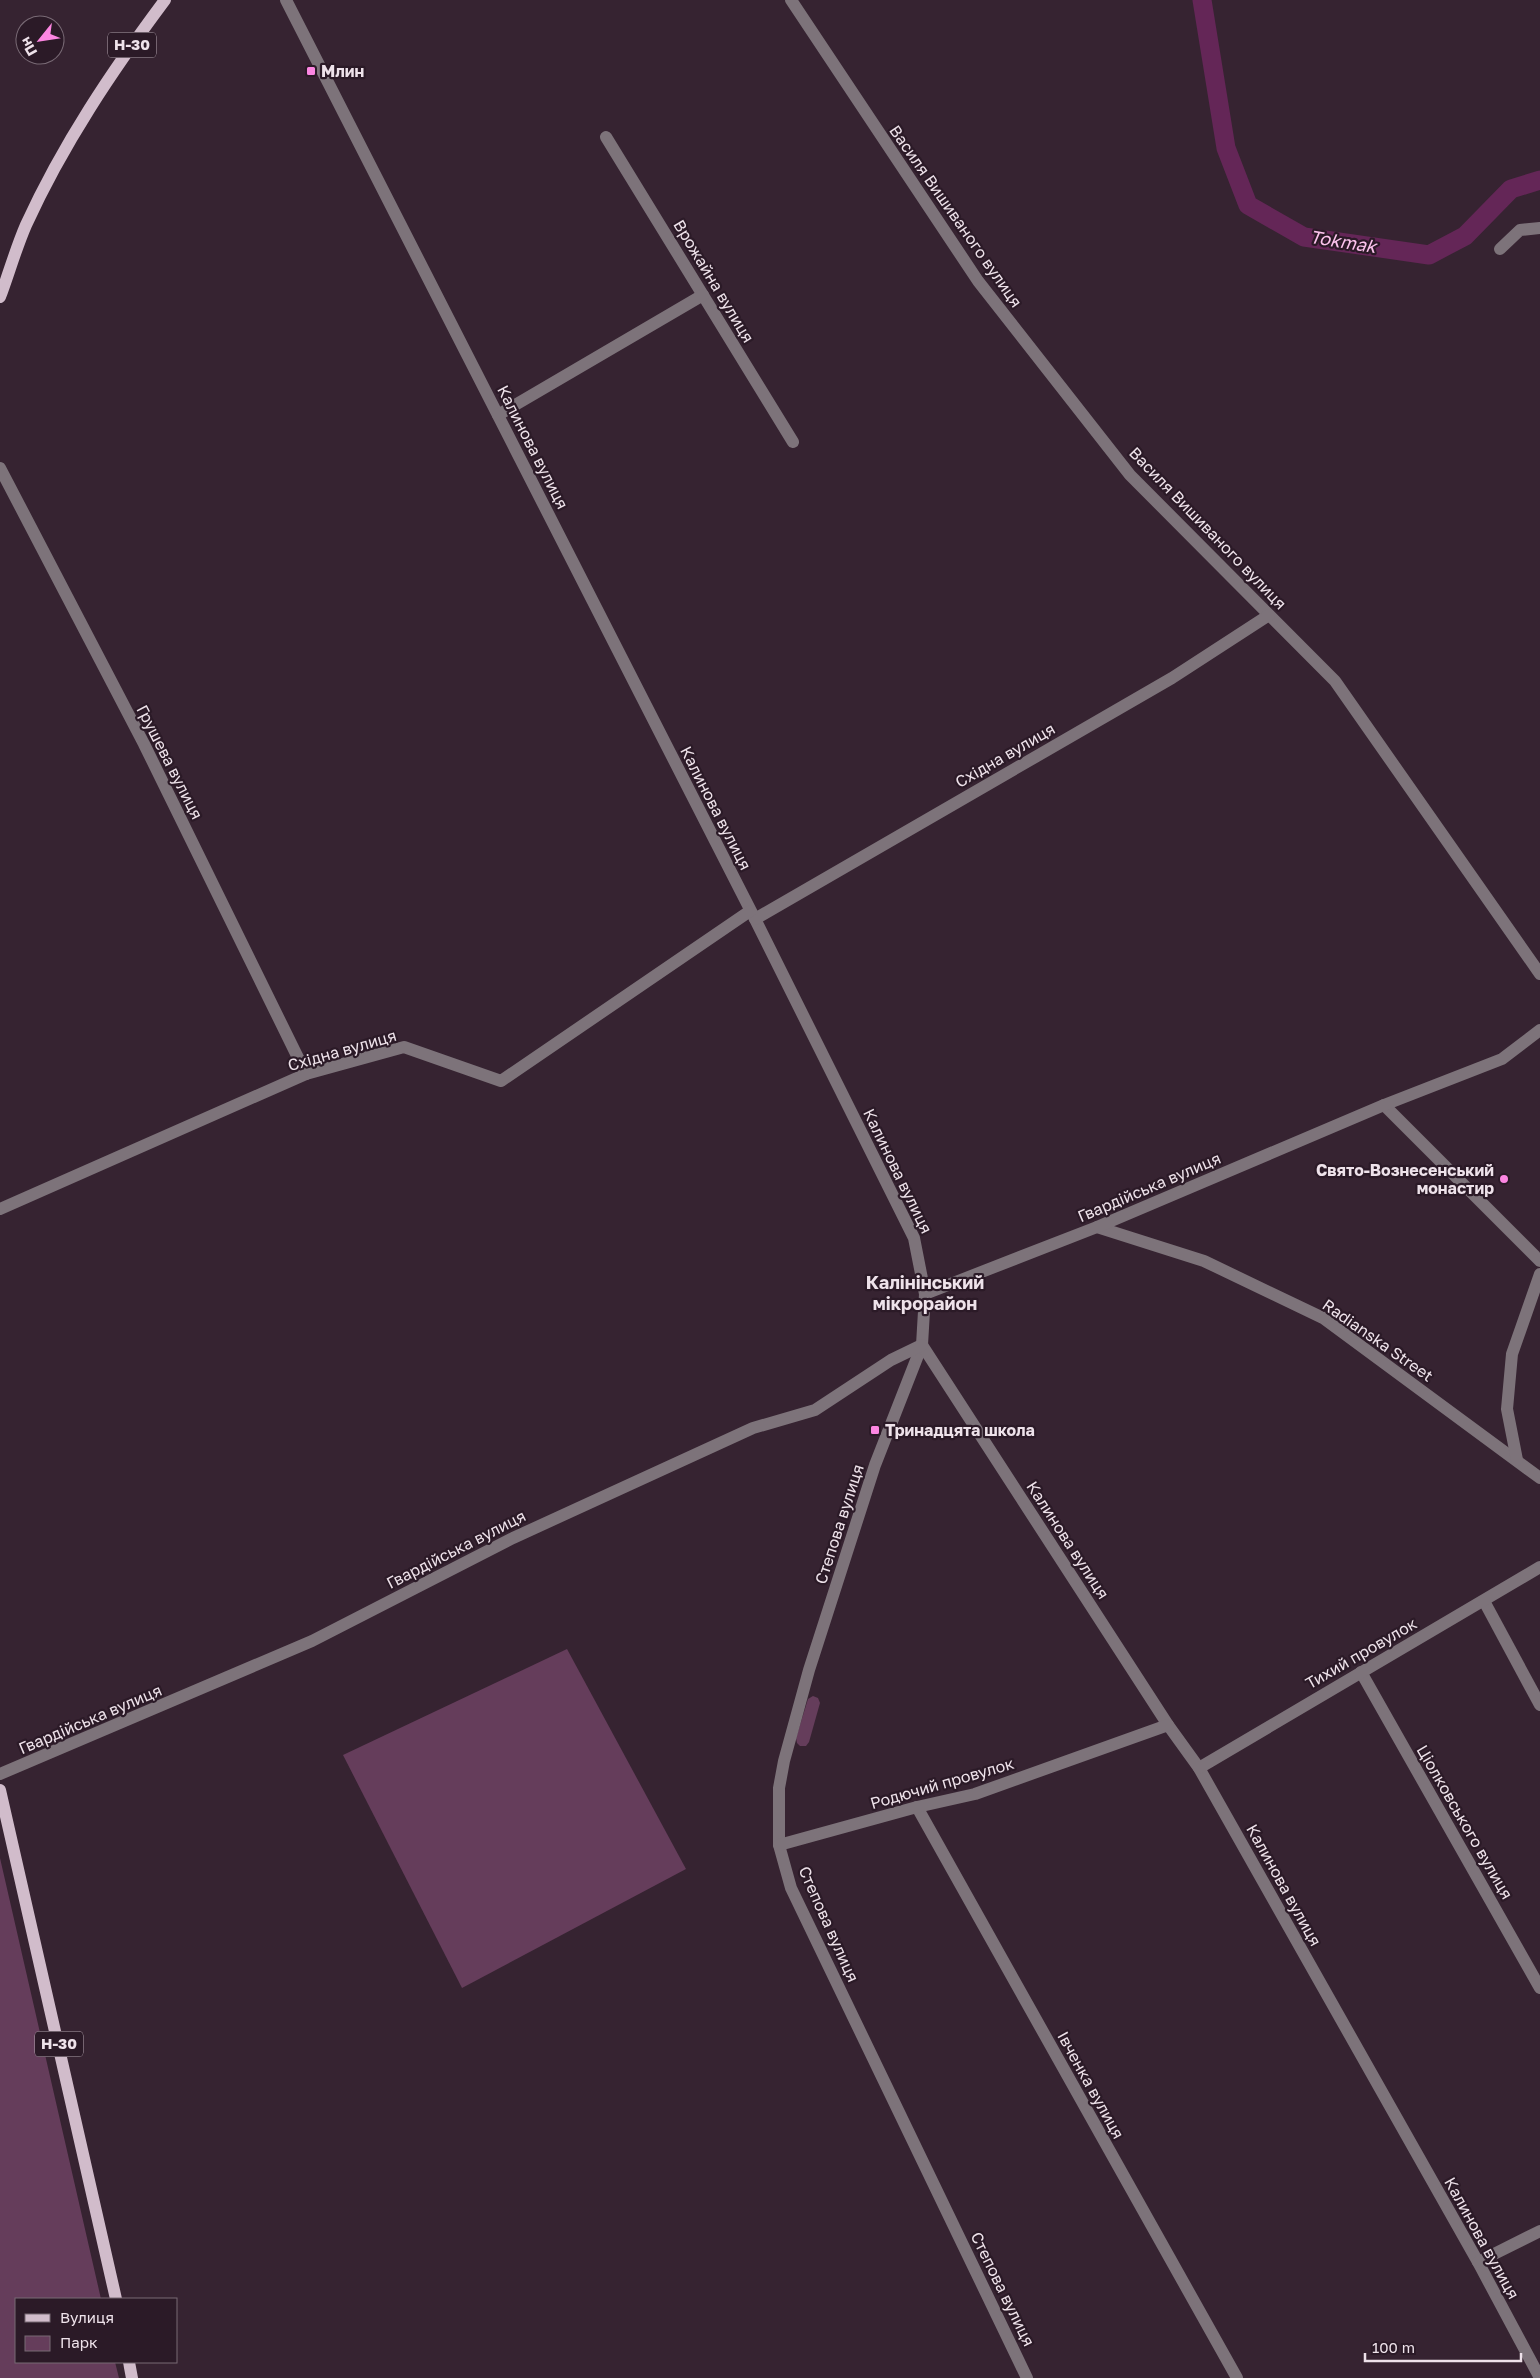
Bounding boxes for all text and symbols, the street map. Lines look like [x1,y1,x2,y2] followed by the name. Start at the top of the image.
[15,15,65,65] north arrow
[108,32,156,58] road number: Н-30
[16,34,40,59] text: Пн
[321,61,364,81] place label: Млин
[305,65,317,77] marker: Млин
[885,121,1027,311] street label: Василя Вишиваного вулиця
[669,216,759,346] street label: Врожайна вулиця
[1308,225,1380,257] water label: Tokmak
[493,382,573,512] street label: Калинова вулиця
[1125,443,1291,613] street label: Василя Вишиваного вулиця
[133,701,207,823] street label: Грушева вулиця
[952,718,1058,792] street label: Східна вулиця
[676,743,756,873] street label: Калинова вулиця
[285,1025,399,1075] street label: Східна вулиця
[859,1105,937,1237] street label: Калинова вулиця
[1074,1148,1224,1226] street label: Гвардійська вулиця
[1316,1160,1494,1198] place label: Cвято-Вознесенський монастир
[1498,1173,1510,1185] marker: Cвято-Вознесенський монастир
[866,1271,984,1314] district label: Калінінський мікрорайон
[1319,1294,1437,1386] street label: Radianska Street
[885,1420,1035,1440] place label: Тринадцята школа
[869,1424,881,1436] marker: Тринадцята школа
[810,1462,868,1586] street label: Степова вулиця
[1022,1477,1114,1603] street label: Калинова вулиця
[383,1505,529,1593] street label: Гвардійська вулиця
[1302,1613,1420,1693] street label: Тихий провулок
[15,1680,165,1758] street label: Гвардійська вулиця
[1413,1741,1517,1903] street label: Ціолковського вулиця
[868,1753,1016,1813] street label: Родючий провулок
[1242,1821,1326,1949] street label: Калинова вулиця
[794,1863,864,1985] street label: Степова вулиця
[1053,2028,1129,2142] street label: Івченка вулиця
[35,2032,83,2056] road number: Н-30
[1440,2174,1524,2302] street label: Калинова вулиця
[967,2229,1039,2349] street label: Степова вулиця
[15,2298,178,2363] legend
[60,2308,114,2326] text: Вулиця
[1365,2330,1521,2362] scale bar
[60,2333,98,2351] text: Парк
[1372,2338,1415,2356] text: 100 m

